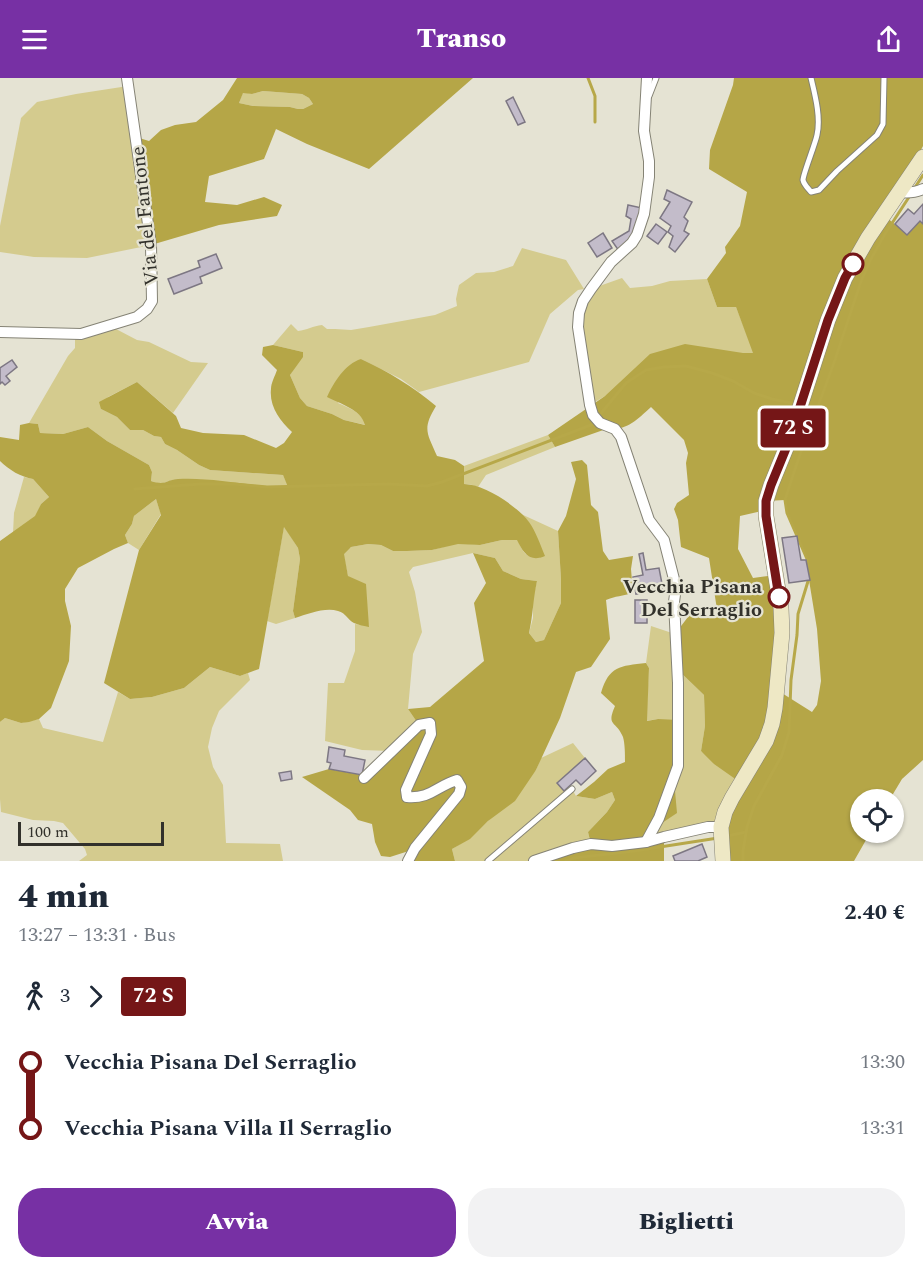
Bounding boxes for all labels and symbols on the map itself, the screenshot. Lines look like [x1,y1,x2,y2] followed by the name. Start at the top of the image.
[123,145,167,287] street label: Via del Fantone
[842,253,864,275] unlabelled marker
[751,408,835,448] line badge: 72 S
[622,572,763,625] place label: Vecchia Pisana Del Serraglio
[768,586,790,608] marker: Vecchia Pisana Del Serraglio
[18,819,164,846] scale bar

